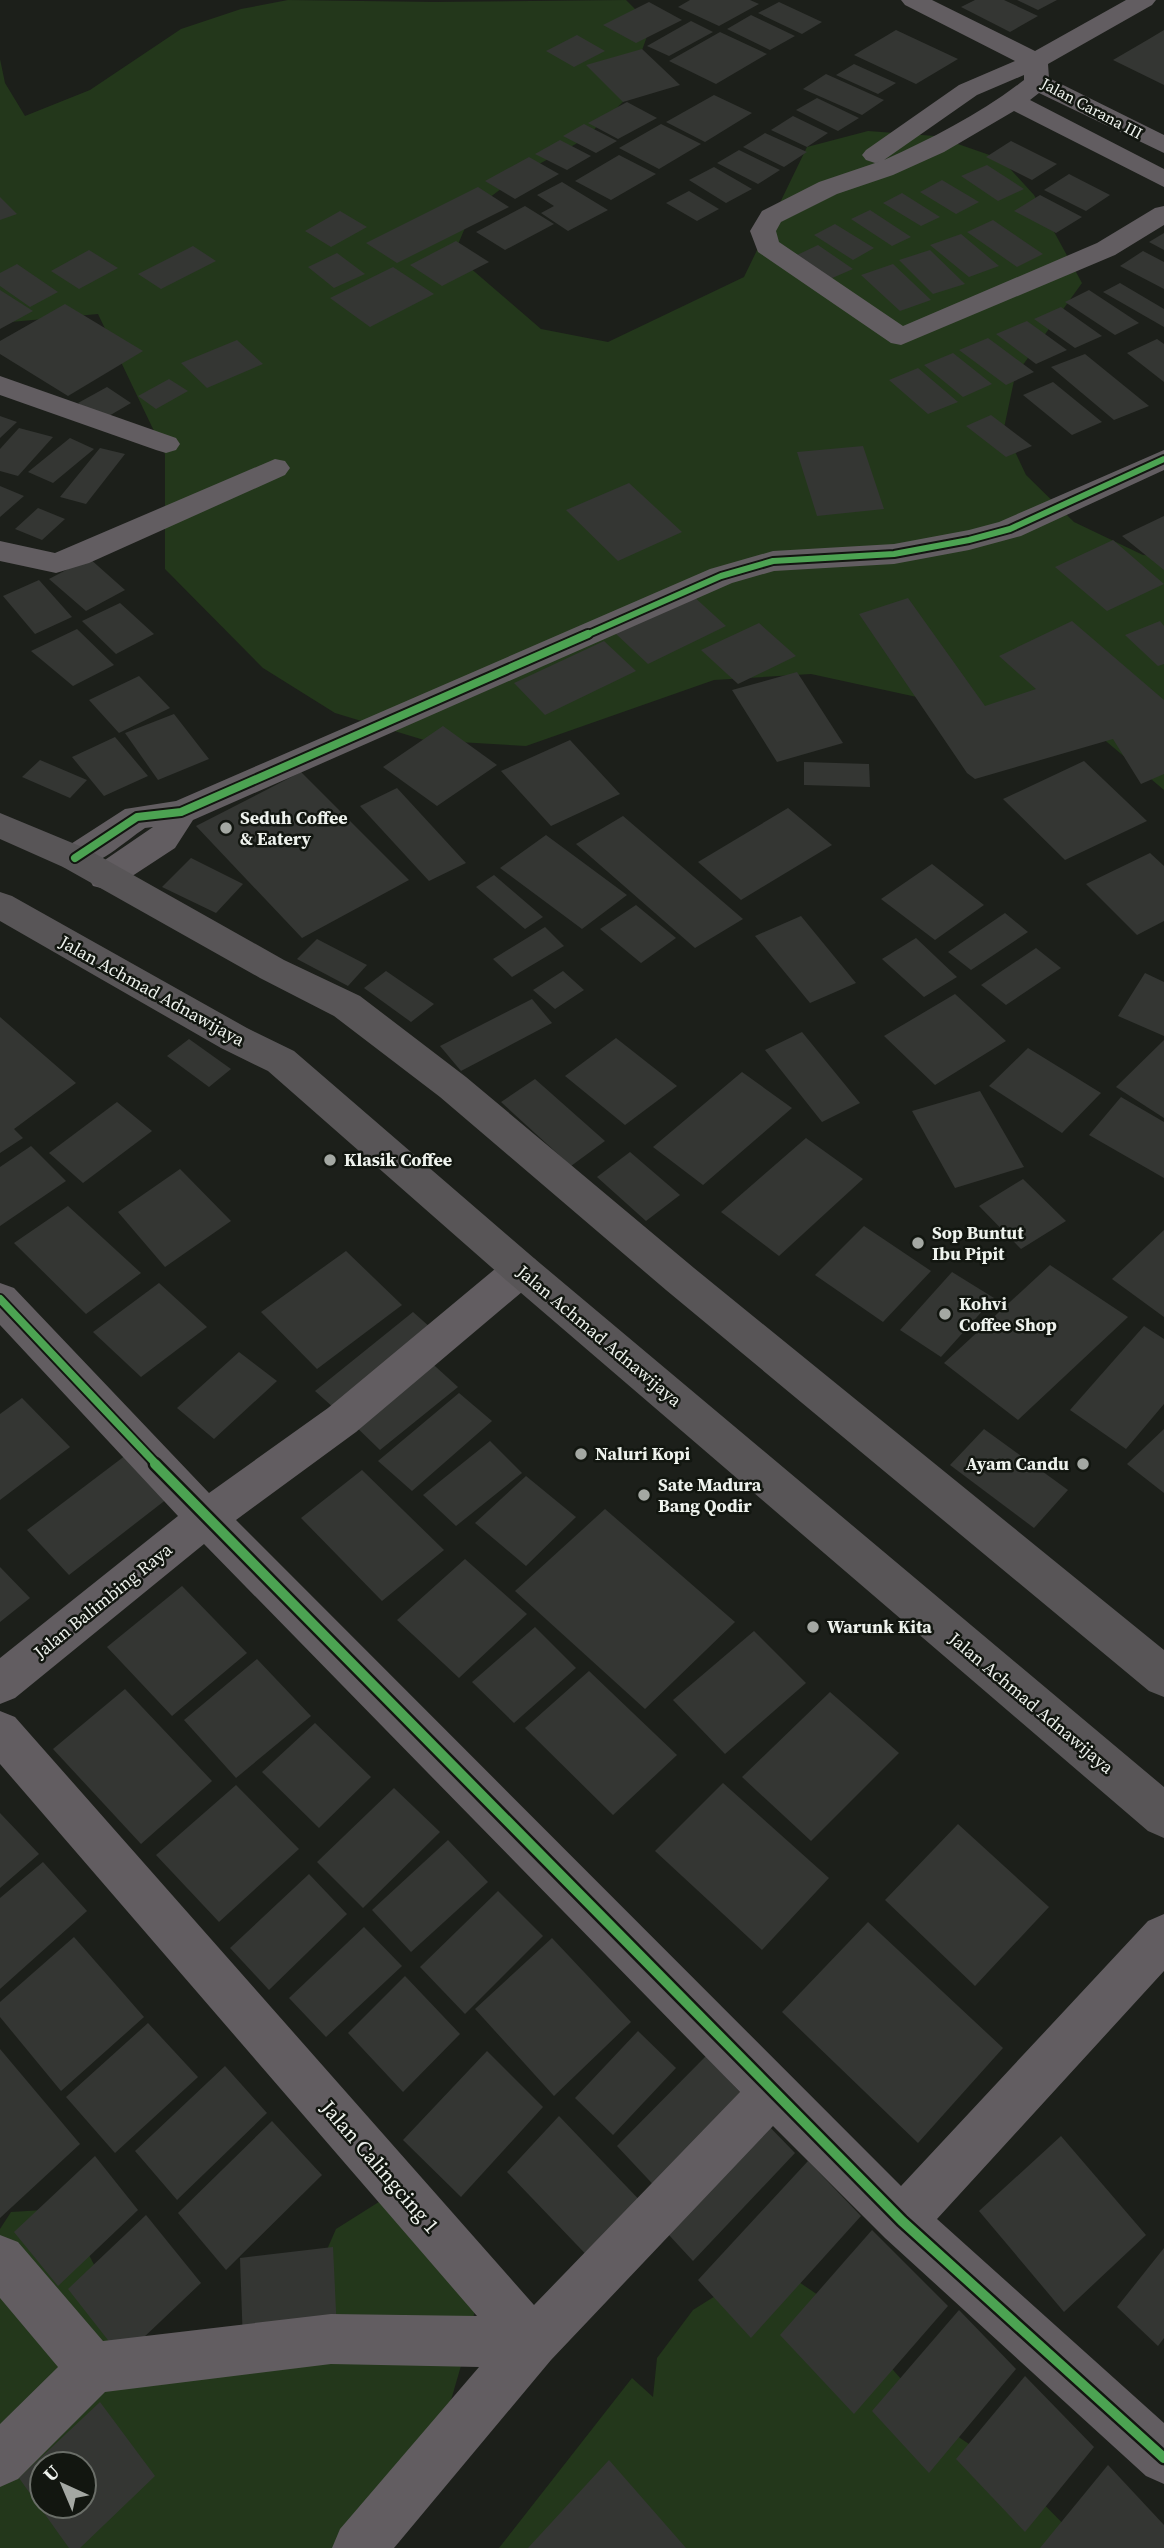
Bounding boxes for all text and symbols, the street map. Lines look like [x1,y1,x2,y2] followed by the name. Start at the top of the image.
[1037,72,1147,144] street label: Jalan Carana III
[240,805,348,851] place label: Seduh Coffee & Eatery
[218,820,234,836] marker: Seduh Coffee & Eatery
[54,929,250,1052] street label: Jalan Achmad Adnawijaya
[344,1147,452,1172] place label: Klasik Coffee
[322,1152,338,1168] marker: Klasik Coffee
[932,1220,1024,1266] place label: Sop Buntut Ibu Pipit
[910,1235,926,1251] marker: Sop Buntut Ibu Pipit
[511,1258,688,1413] street label: Jalan Achmad Adnawijaya
[959,1291,1057,1337] place label: Kohvi Coffee Shop
[937,1306,953,1322] marker: Kohvi Coffee Shop
[595,1441,691,1466] place label: Naluri Kopi
[573,1446,589,1462] marker: Naluri Kopi
[966,1451,1069,1476] place label: Ayam Candu
[1075,1456,1091,1472] marker: Ayam Candu
[658,1472,762,1518] place label: Sate Madura Bang Qodir
[636,1487,652,1503] marker: Sate Madura Bang Qodir
[28,1537,178,1665] street label: Jalan Balimbing Raya
[827,1614,932,1639] place label: Warunk Kita
[805,1619,821,1635] marker: Warunk Kita
[943,1625,1120,1780] street label: Jalan Achmad Adnawijaya
[314,2093,446,2239] street label: Jalan Calingcing 1
[28,2450,98,2520] north arrow
[37,2459,65,2487] text: U

